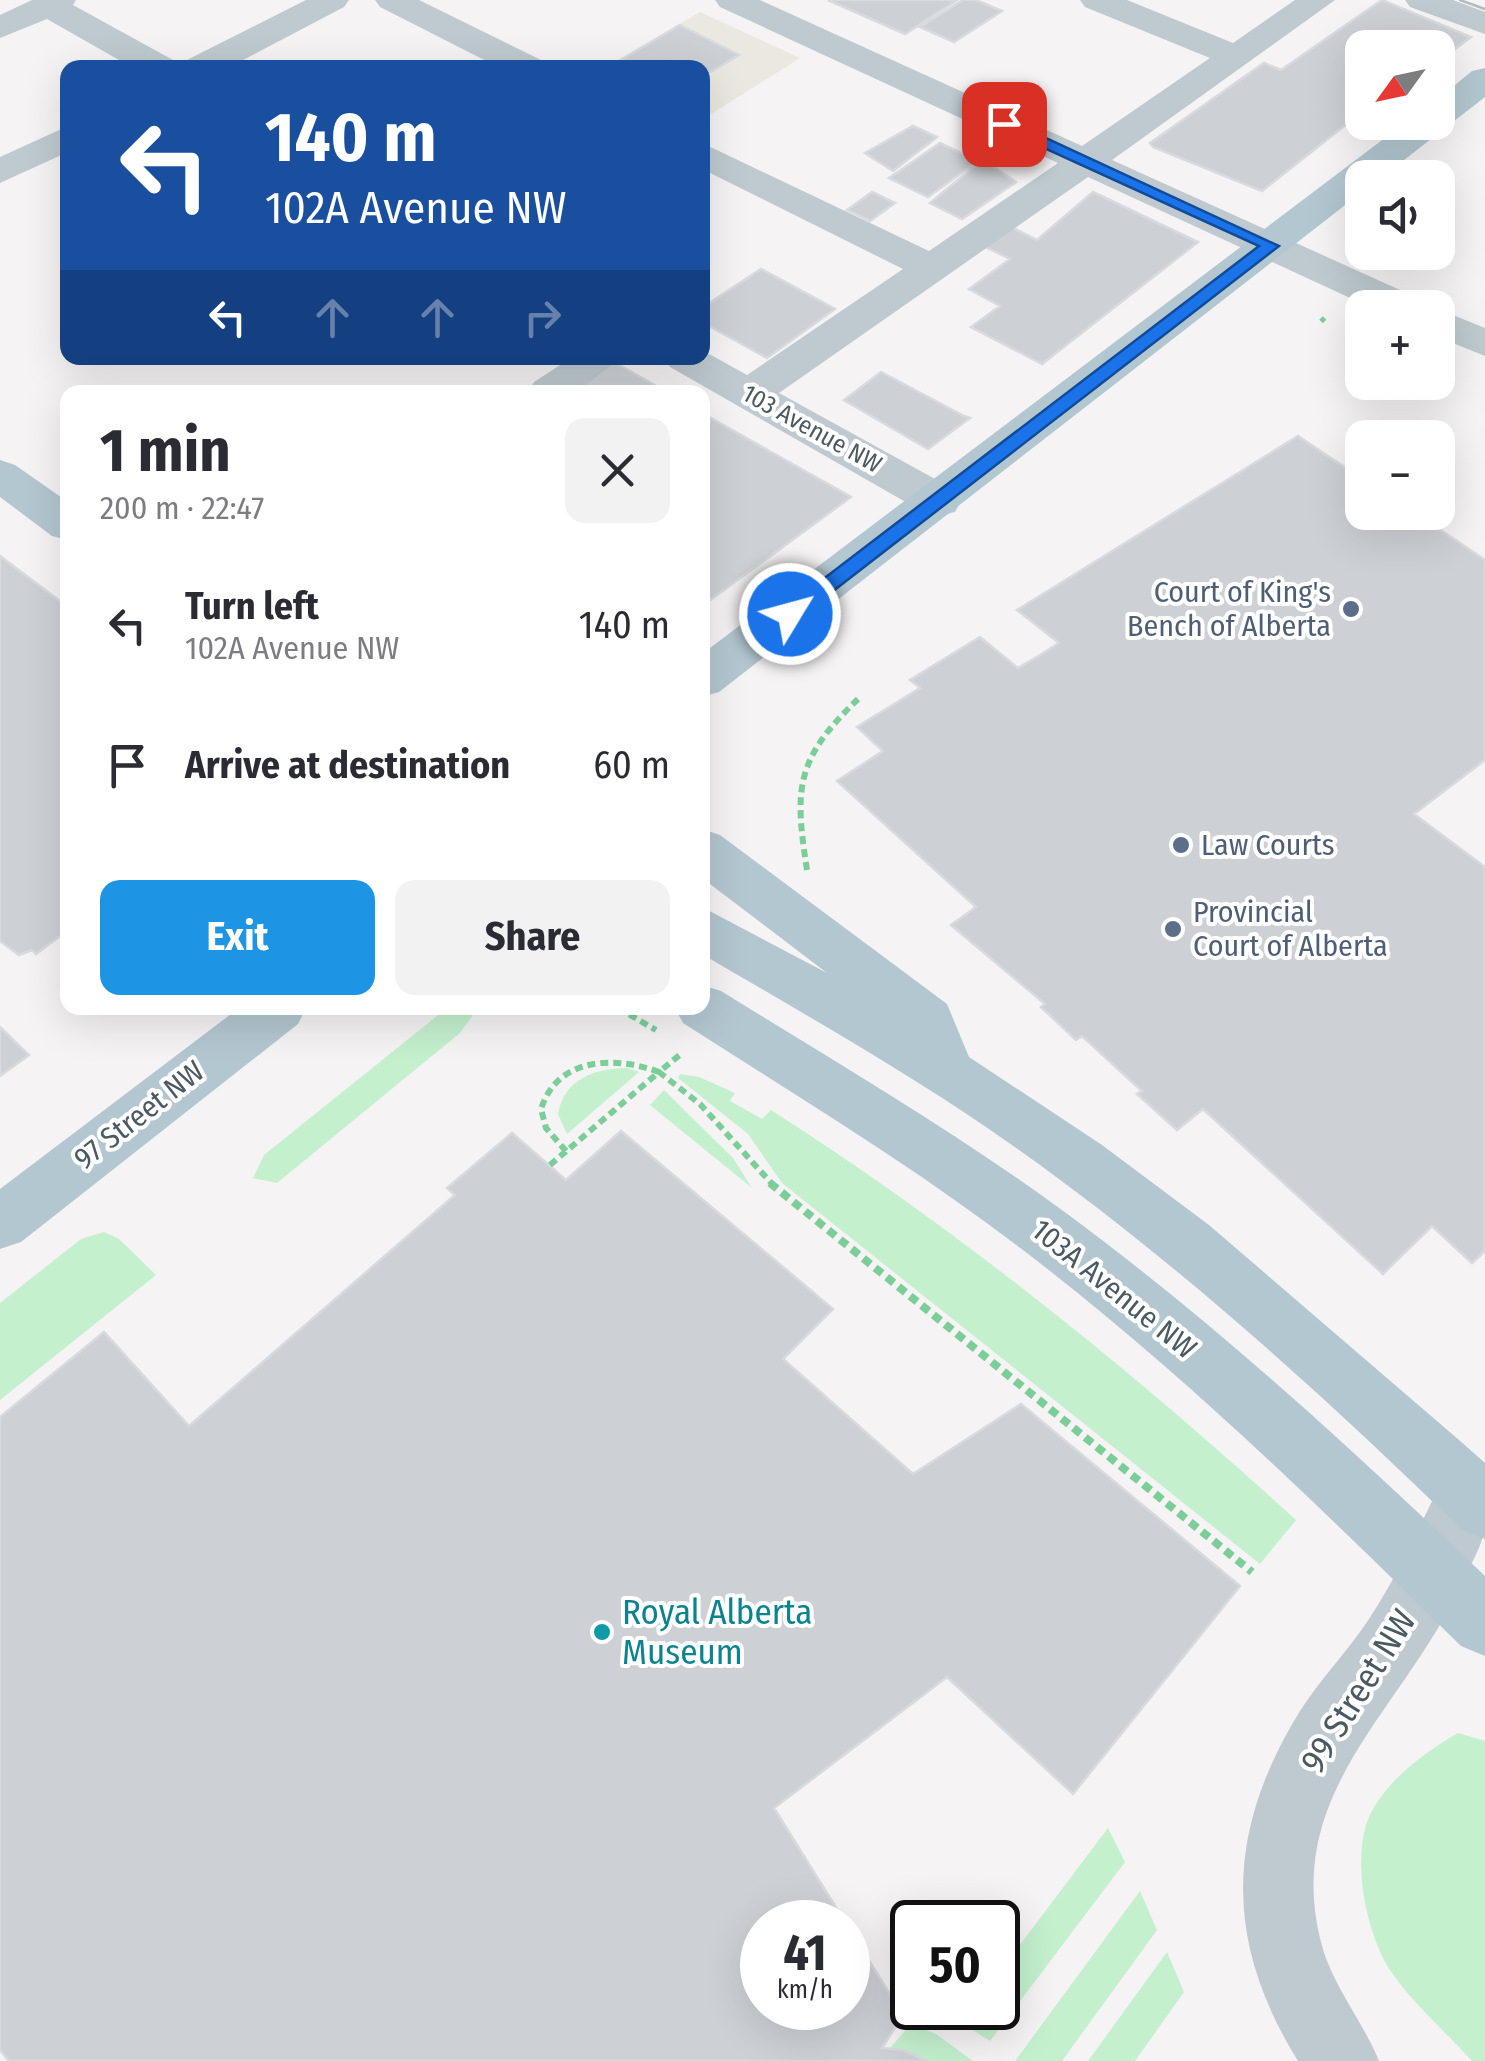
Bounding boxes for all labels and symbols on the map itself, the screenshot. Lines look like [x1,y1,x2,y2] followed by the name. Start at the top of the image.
[1345,30,1455,140] north arrow
[962,82,1047,167] pin
[737,378,887,480] street label: 103 Avenue NW
[738,562,842,666] position arrow
[1127,574,1331,644] place label: Court of King's Bench of Alberta
[1340,598,1362,620] marker: Court of King's Bench of Alberta
[1201,827,1335,863] place label: Law Courts
[1170,834,1192,856] marker: Law Courts
[1193,894,1388,964] place label: Provincial Court of Alberta
[1162,918,1184,940] marker: Provincial Court of Alberta
[67,1053,211,1177] street label: 97 Street NW
[1024,1212,1204,1366] street label: 103A Avenue NW
[622,1591,812,1673] place label: Royal Alberta Museum
[1291,1602,1425,1780] street label: 99 Street NW
[591,1621,613,1643] marker: Royal Alberta Museum
[890,1900,1020,2030] speed limit sign: 50

